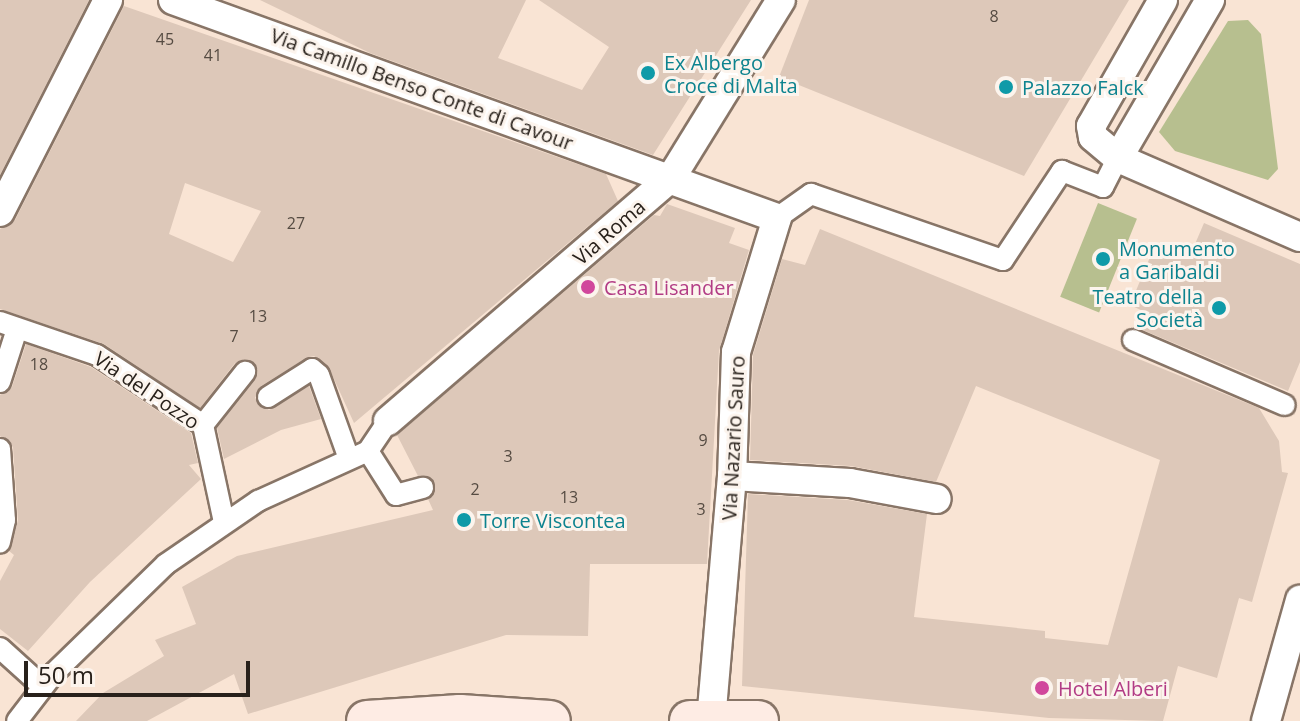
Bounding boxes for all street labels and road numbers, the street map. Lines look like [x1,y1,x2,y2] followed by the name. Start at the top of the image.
[267,23,577,155] street label: Via Camillo Benso Conte di Cavour
[568,194,650,270] street label: Via Roma
[90,346,204,434] street label: Via del Pozzo
[717,355,749,521] street label: Via Nazario Sauro

